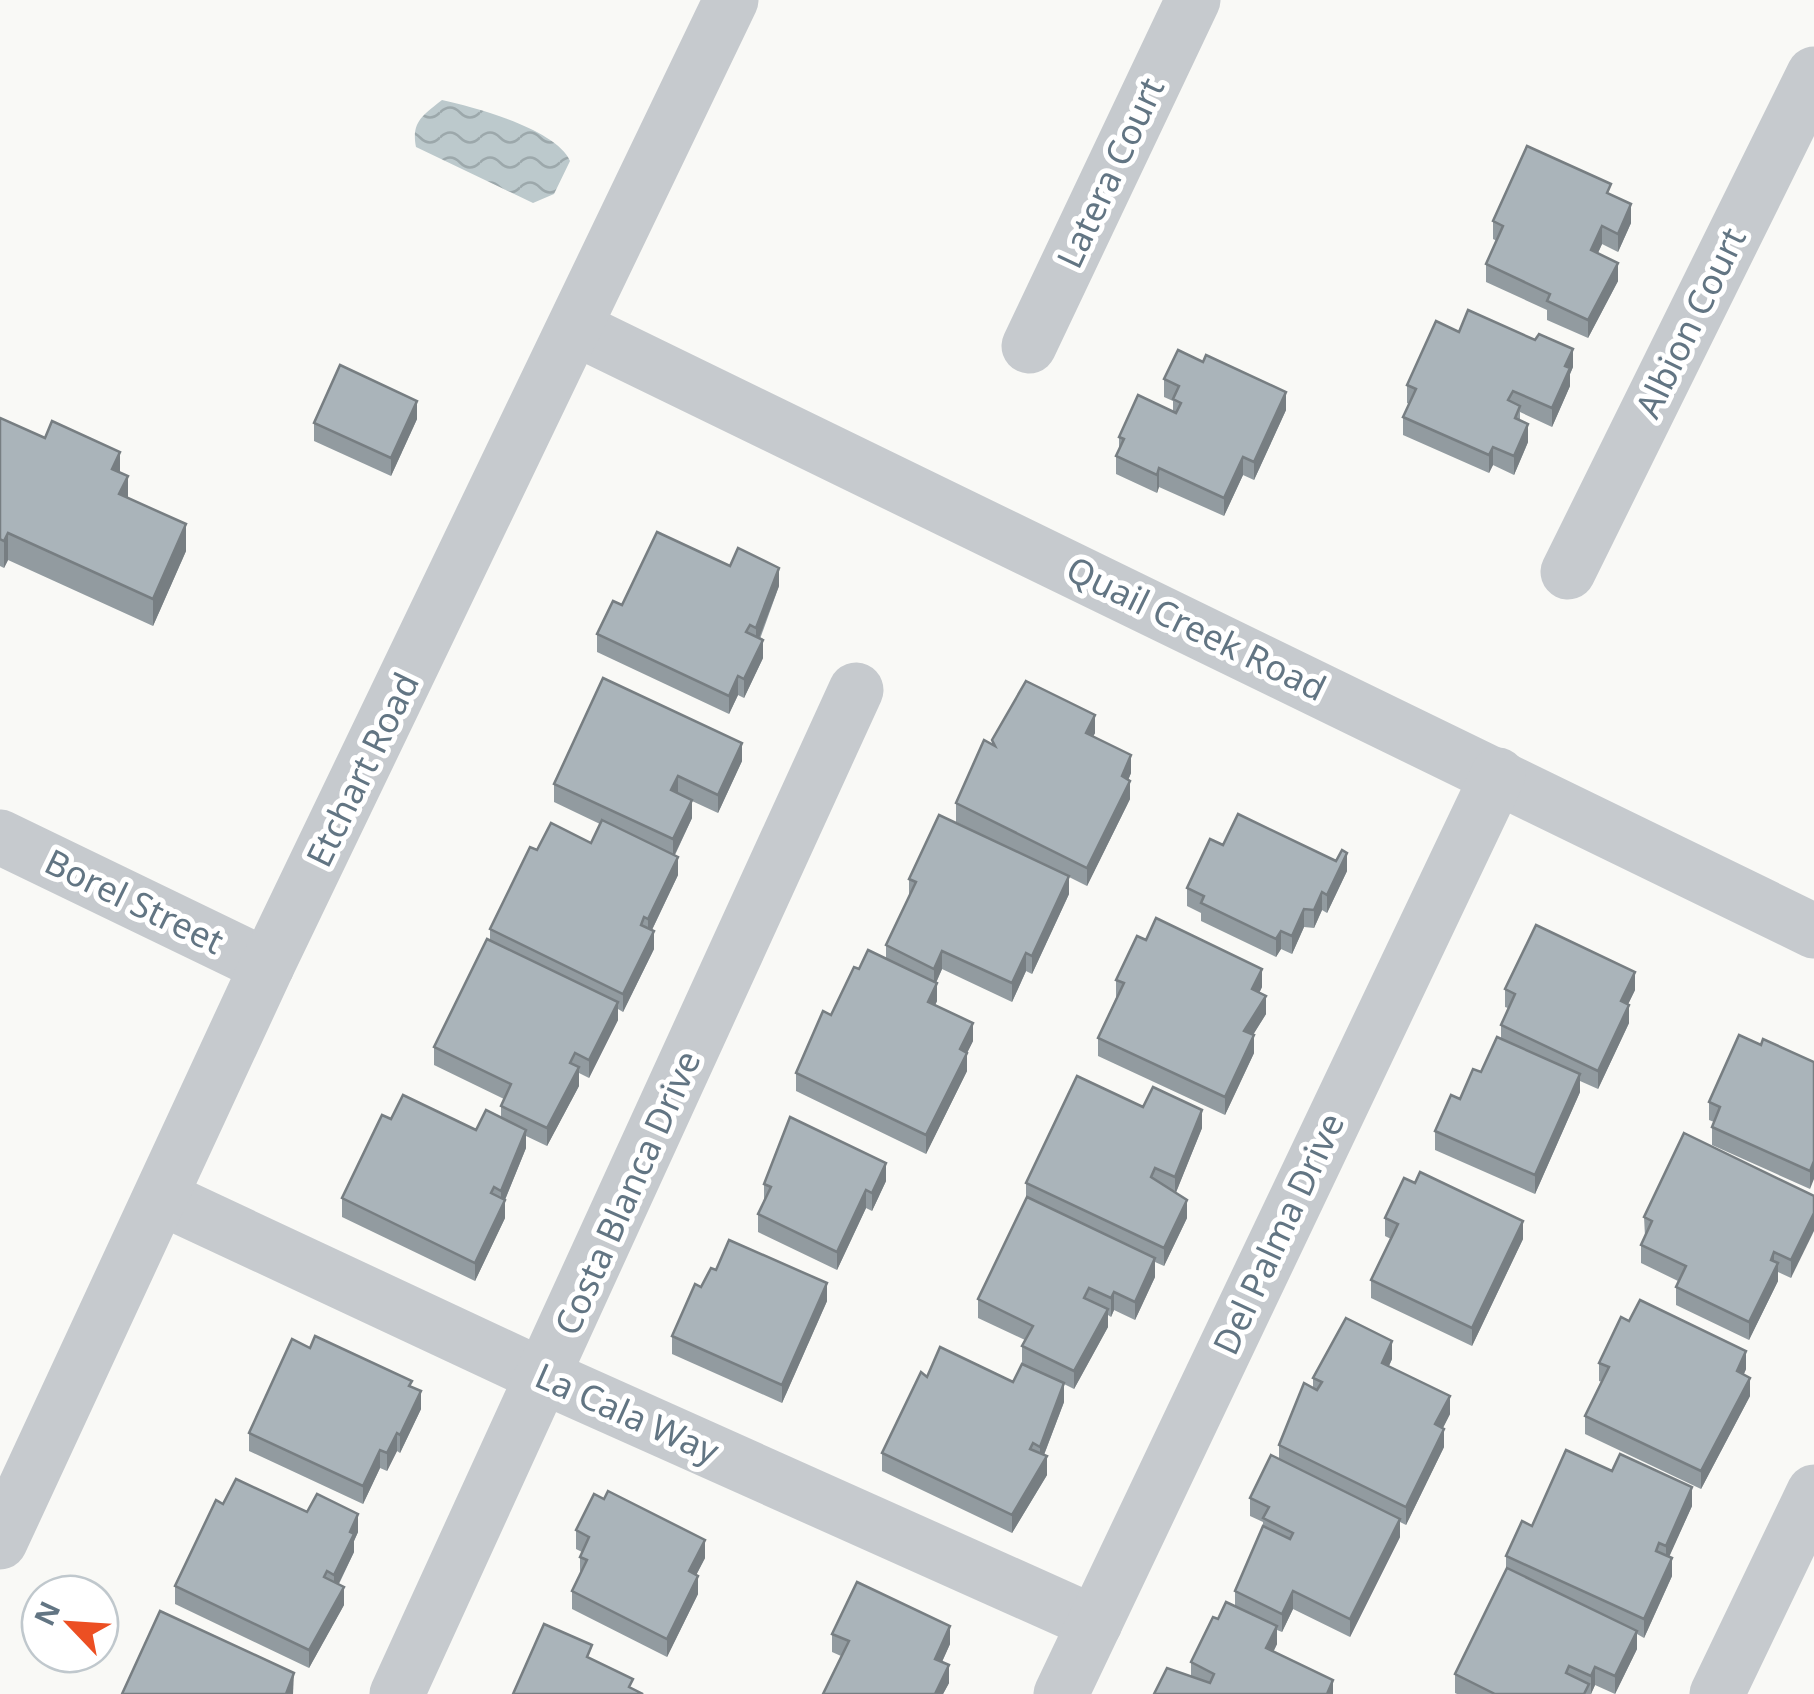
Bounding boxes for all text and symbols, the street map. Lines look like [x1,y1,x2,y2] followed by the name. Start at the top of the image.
[1045,70,1174,275] street label: Latera Court
[1623,220,1756,425] street label: Albion Court
[1059,544,1334,711] street label: Quail Creek Road
[294,664,429,874] street label: Etchart Road
[37,837,232,964] street label: Borel Street
[543,1043,710,1342] street label: Costa Blanca Drive
[1201,1105,1354,1362] street label: Del Palma Drive
[529,1351,727,1474] street label: La Cala Way
[20,1574,120,1674] north arrow
[24,1595,68,1631] text: N

